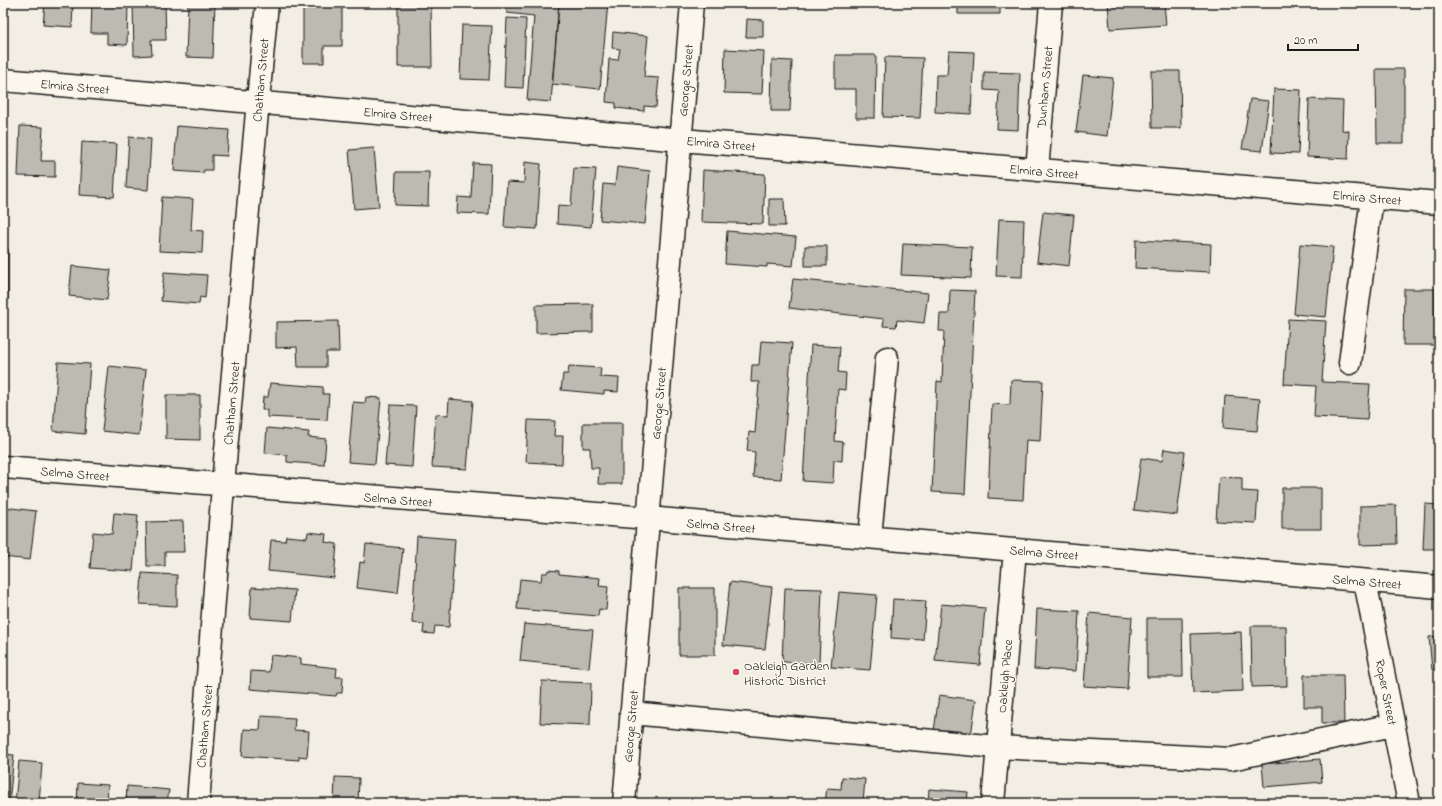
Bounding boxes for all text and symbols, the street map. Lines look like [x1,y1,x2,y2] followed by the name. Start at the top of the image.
[1288,26,1358,52] scale bar
[1294,32,1317,50] text: 20 m
[248,37,275,123] street label: Chatham Street
[674,43,700,117] street label: George Street
[1032,45,1059,130] street label: Dunham Street
[39,75,111,100] street label: Elmira Street
[362,103,434,128] street label: Elmira Street
[685,132,757,157] street label: Elmira Street
[1008,160,1080,185] street label: Elmira Street
[1331,186,1403,211] street label: Elmira Street
[219,360,246,446] street label: Chatham Street
[647,366,673,440] street label: George Street
[39,462,111,487] street label: Selma Street
[362,488,434,513] street label: Selma Street
[685,514,757,539] street label: Selma Street
[1008,541,1080,566] street label: Selma Street
[1331,570,1403,595] street label: Selma Street
[993,638,1019,714] street label: Oakleigh Place
[744,657,829,691] place label: Oakleigh Garden Historic District
[1370,658,1401,728] street label: Roper Street
[731,667,741,677] marker: Oakleigh Garden Historic District
[192,683,219,769] street label: Chatham Street
[619,689,645,763] street label: George Street

